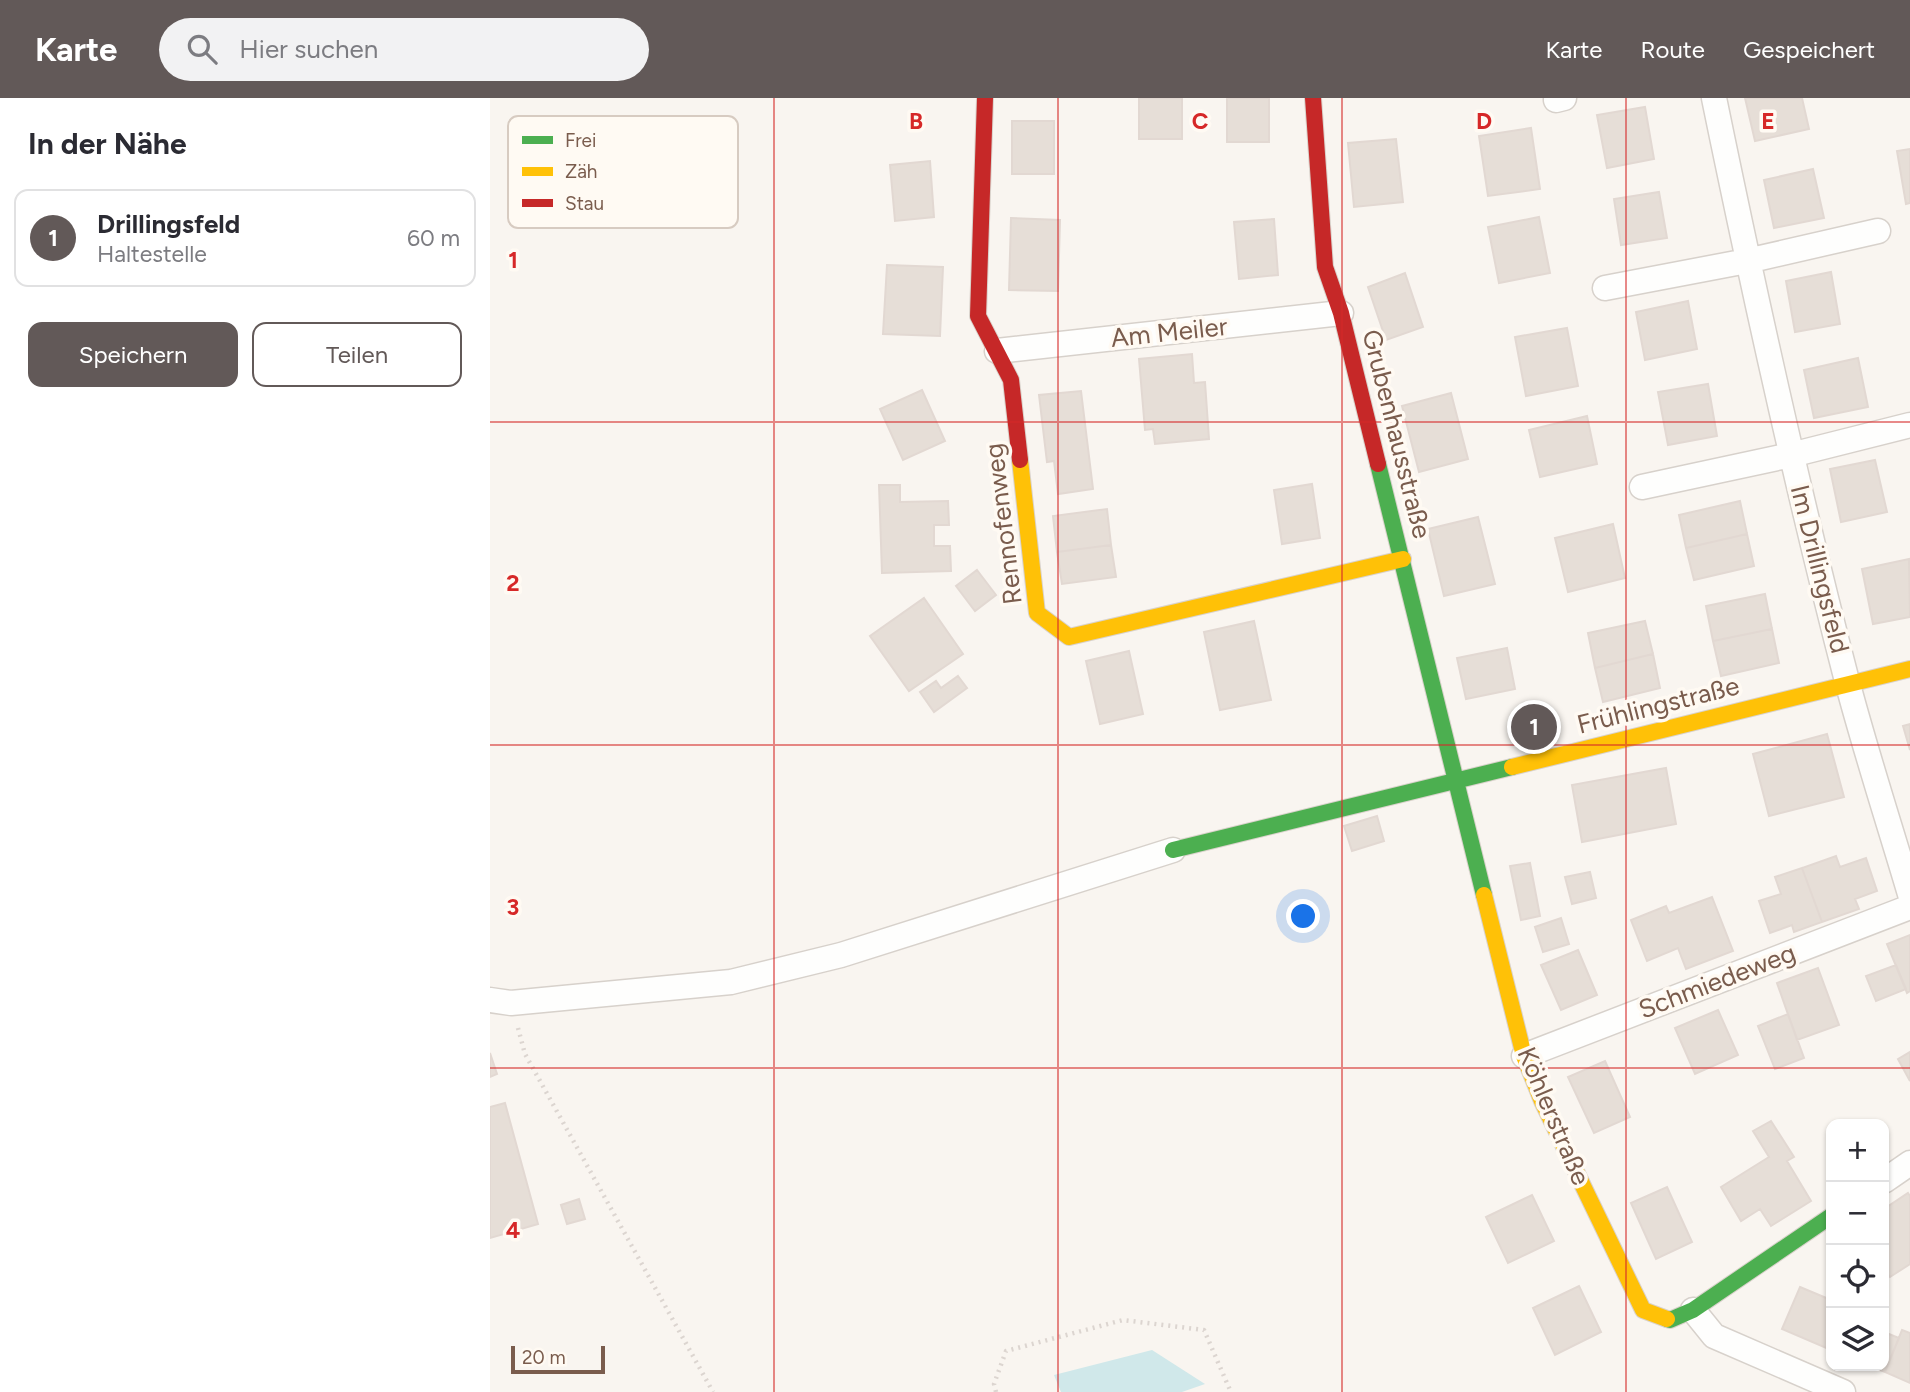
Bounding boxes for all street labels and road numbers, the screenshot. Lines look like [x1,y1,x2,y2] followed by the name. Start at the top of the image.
[1109,310,1229,354] street label: Am Meiler
[1356,326,1438,542] street label: Grubenhausstraße
[977,442,1029,606] street label: Rennofenweg
[1784,482,1856,656] street label: Im Drillingsfeld
[1574,669,1742,741] street label: Frühlingstraße
[1634,936,1800,1026] street label: Schmiedeweg
[1511,1042,1597,1190] street label: Köhlerstraße

